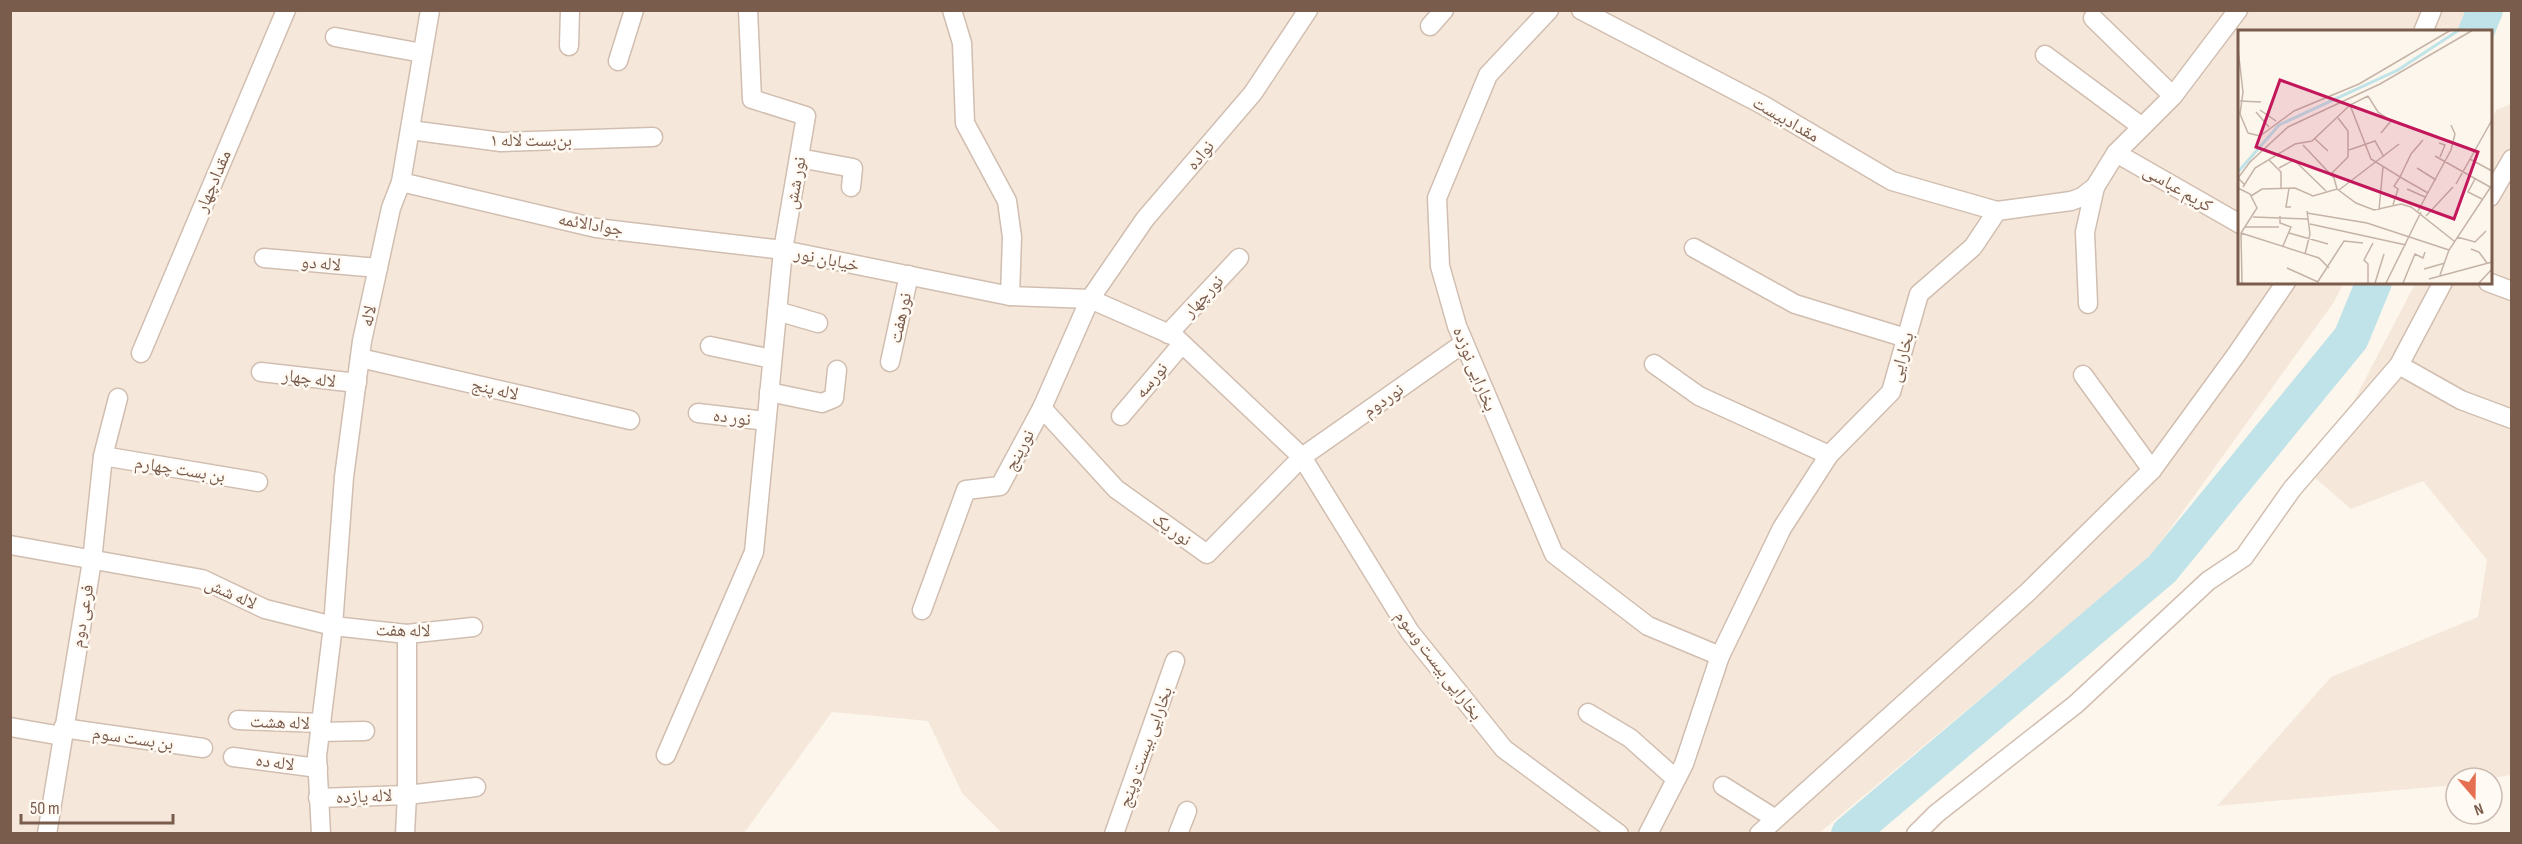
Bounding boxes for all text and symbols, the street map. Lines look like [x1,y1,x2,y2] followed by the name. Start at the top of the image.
[2238,30,2492,284] inset map
[1749,92,1823,147] street label: مقدادبیست
[490,130,572,151] street label: بن‌بست لاله ۱
[1182,136,1219,175] street label: نواده
[191,147,236,216] street label: مقدادچهار
[781,155,810,211] street label: نور شش
[2139,160,2217,218] street label: کریم عباسی
[557,208,625,241] street label: جوادالائمه
[792,243,861,276] street label: خیابان نور
[300,251,342,276] street label: لاله دو
[1178,271,1228,323] street label: نورچهار
[885,291,916,345] street label: نورهفت
[356,304,381,329] street label: لاله
[1448,324,1501,415] street label: بخارایی نوزده
[1884,330,1919,385] street label: بخارایی
[1130,358,1172,403] street label: نورسه
[280,365,337,392] street label: لاله چهار
[469,374,520,406] street label: لاله پنج
[1359,379,1408,423] street label: نوردوم
[712,405,752,430] street label: نور ده
[1000,426,1040,475] street label: نورپنج
[133,452,227,488] street label: بن بست چهارم
[1148,508,1195,551] street label: نور یک
[202,573,260,614] street label: لاله شش
[67,583,99,650] street label: فرعی دوم
[1390,606,1487,725] street label: بخارایی بیست وسوم
[375,620,431,641] street label: لاله هفت
[1114,684,1178,811] street label: بخارایی بیست وپنج
[250,711,310,734] street label: لاله هشت
[91,722,175,756] street label: بن بست سوم
[254,749,296,776] street label: لاله ده
[2444,766,2504,826] north arrow
[335,785,393,808] street label: لاله یازده
[21,787,172,825] scale bar
[30,798,60,819] text: 50 m
[2471,798,2486,819] text: N

